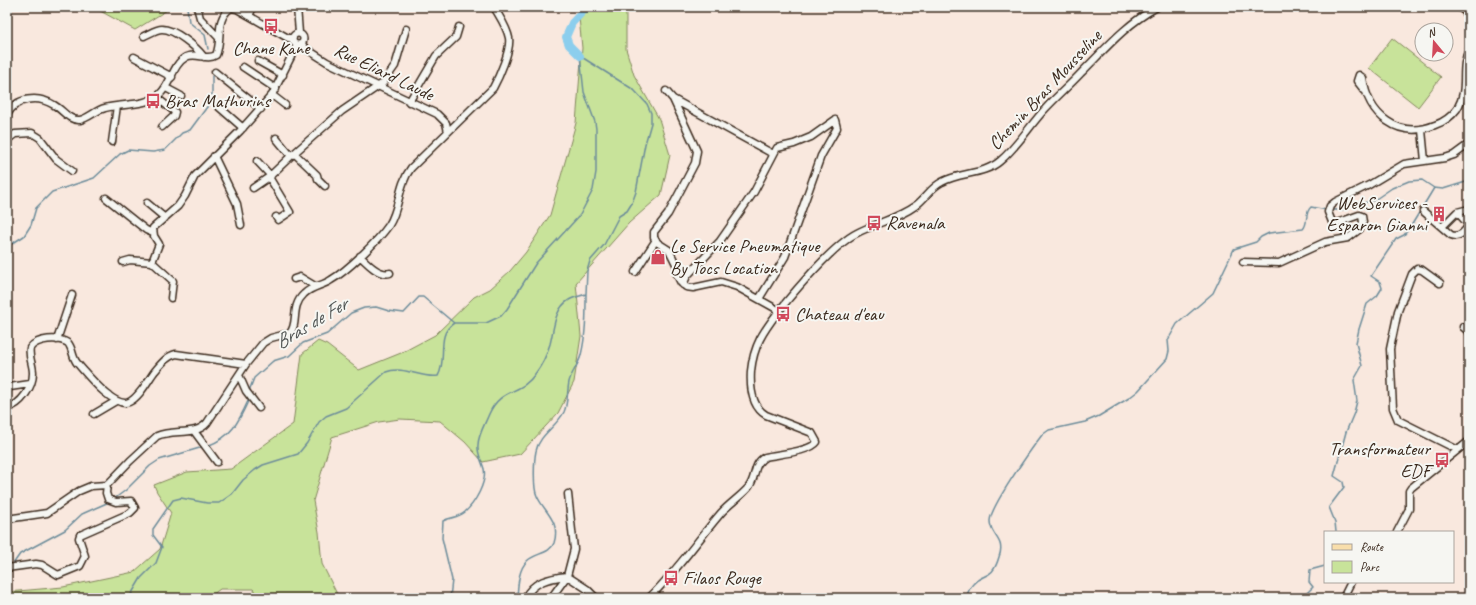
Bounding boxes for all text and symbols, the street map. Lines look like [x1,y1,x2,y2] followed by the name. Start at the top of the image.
[262,17,280,35] bus stop icon: Chane Kane
[1414,22,1454,62] north arrow
[983,23,1108,155] street label: Chemin Bras Mousseline
[1426,24,1438,40] text: N
[233,36,311,60] place label: Chane Kane
[330,38,439,107] street label: Rue Eliard Laude
[165,89,272,113] place label: Bras Mathurins
[144,92,162,110] bus stop icon: Bras Mathurins
[1327,191,1429,237] place label: WebServices - Esparon Gianni
[1430,205,1448,223] building icon: WebServices - Esparon Gianni
[886,211,946,235] place label: Ravenala
[865,214,883,232] bus stop icon: Ravenala
[670,234,821,280] place label: Le Service Pneumatique By Tocs Location
[649,248,667,266] shop icon: Le Service Pneumatique By Tocs Location
[270,290,355,354] water label: Bras de Fer
[795,302,884,326] place label: Chateau d'eau
[774,305,792,323] bus stop icon: Chateau d'eau
[1329,437,1434,483] place label: Transformateur EDF
[1433,451,1451,469] bus stop icon: Transformateur EDF
[1324,531,1454,583] legend
[1360,539,1384,555] text: Route
[1360,559,1380,575] text: Parc
[683,566,762,590] place label: Filaos Rouge
[662,569,680,587] bus stop icon: Filaos Rouge

